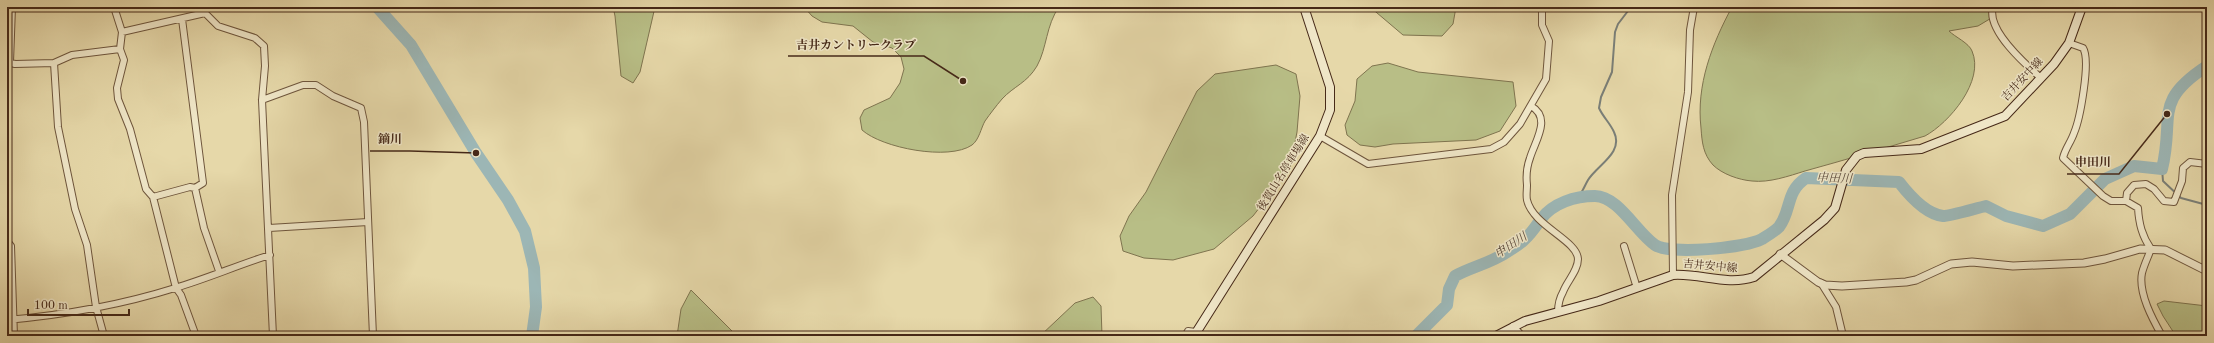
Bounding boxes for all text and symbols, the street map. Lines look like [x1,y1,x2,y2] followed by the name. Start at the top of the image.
[788,32,924,56] callout: 吉井カントリークラブ
[796,38,916,52] text: 吉井カントリークラブ
[1999,55,2046,104] street label: 吉井安中線
[370,127,410,151] callout: 鏑川
[378,132,402,146] text: 鏑川
[1254,132,1312,213] street label: 後賀山名停車場線
[2067,150,2119,174] callout: 申田川
[2075,155,2111,169] text: 申田川
[1816,170,1854,186] water label: 申田川
[1492,228,1531,261] water label: 申田川
[1682,257,1738,275] street label: 吉井安中線
[28,291,129,317] scale bar
[34,300,68,312] text: 100 m

